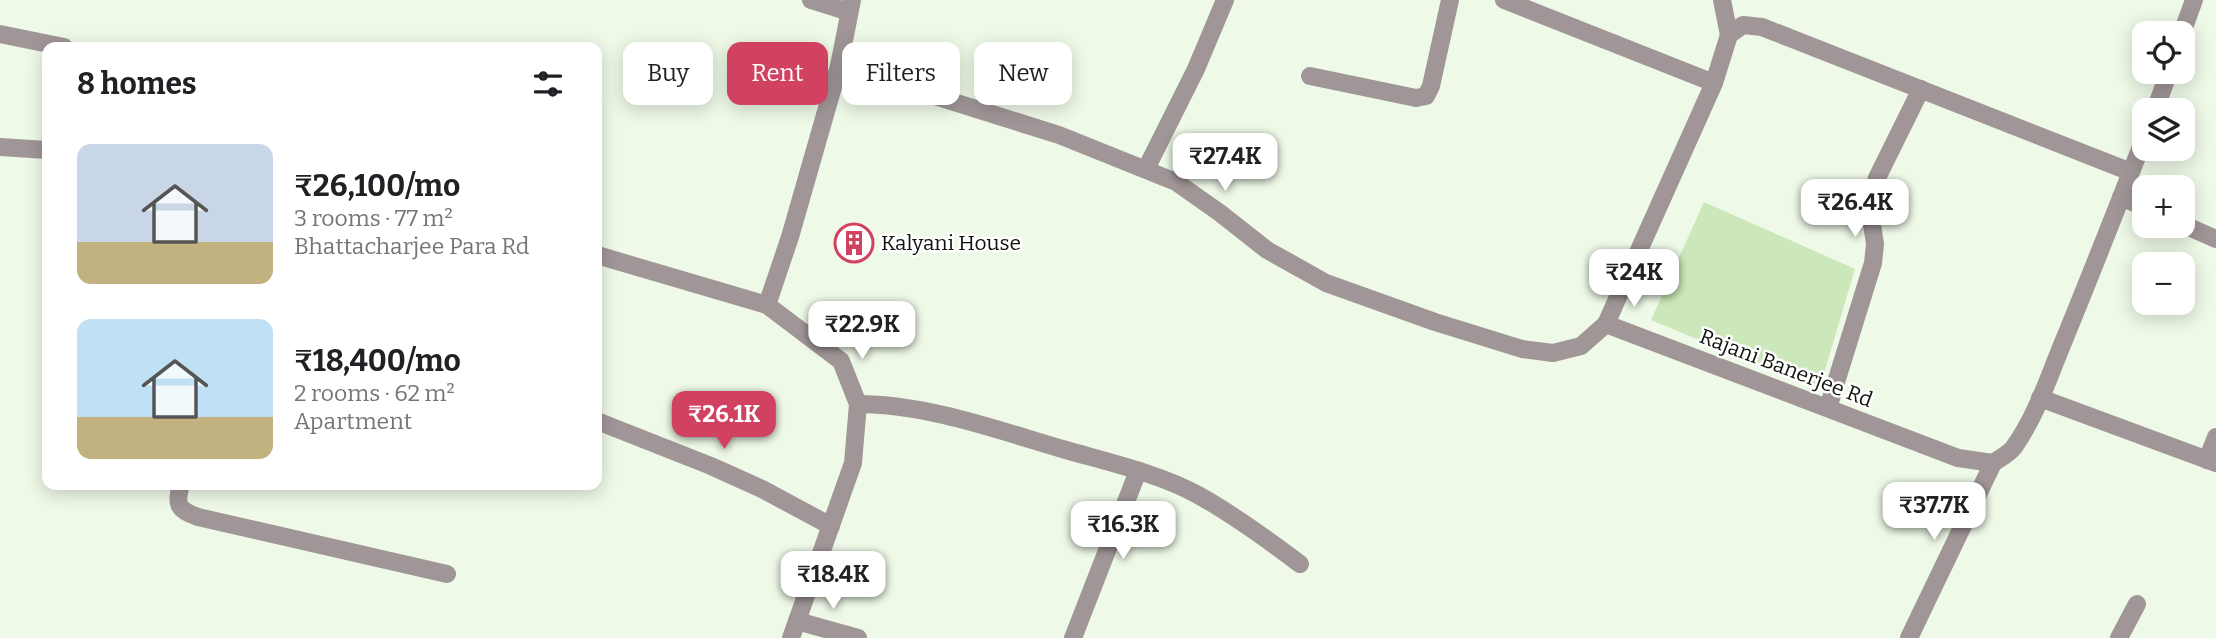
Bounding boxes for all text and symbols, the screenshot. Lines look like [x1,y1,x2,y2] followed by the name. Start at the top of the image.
[2132,21,2195,315] map controls
[2132,21,2195,84] button: locate
[623,42,713,105] chip: Buy
[727,42,828,105] chip: Rent
[842,42,960,105] chip: Filters
[974,42,1072,105] chip: New
[529,65,567,103] icon: filters
[77,66,197,102] text: 8 homes
[2132,98,2195,161] button: layers
[1168,134,1282,193] pin: ₹27.4K
[1189,142,1261,170] text: ₹27.4K
[294,168,460,204] text: ₹26,100/mo
[133,172,217,256] icon: home
[2132,175,2195,238] button: +
[1798,180,1912,239] pin: ₹26.4K
[1817,188,1893,216] text: ₹26.4K
[294,204,453,232] text: 3 rooms · 77 m²
[833,222,875,264] building icon: Kalyani House
[881,230,1021,256] place label: Kalyani House
[294,232,530,260] text: Bhattacharjee Para Rd
[1593,250,1675,309] pin: ₹24K
[2132,252,2195,315] button: −
[1605,258,1663,286] text: ₹24K
[805,302,919,361] pin: ₹22.9K
[824,310,900,338] text: ₹22.9K
[1696,323,1876,413] street label: Rajani Banerjee Rd
[294,343,461,379] text: ₹18,400/mo
[133,347,217,431] icon: home
[294,379,455,407] text: 2 rooms · 62 m²
[667,392,781,451] pin: ₹26.1K
[688,400,760,428] text: ₹26.1K
[294,407,412,435] text: Apartment
[1877,482,1991,542] pin: ₹37.7K
[1899,491,1969,519] text: ₹37.7K
[1066,502,1180,561] pin: ₹16.3K
[1087,510,1159,538] text: ₹16.3K
[776,552,890,611] pin: ₹18.4K
[797,560,869,588] text: ₹18.4K

